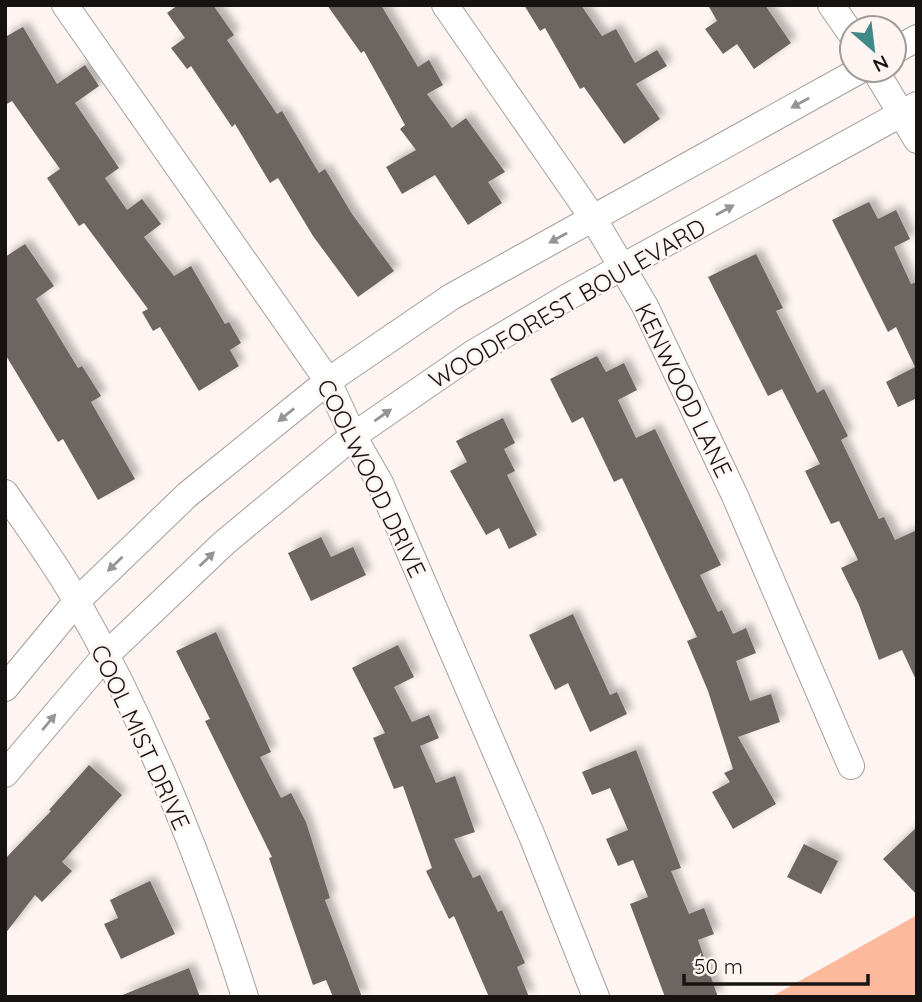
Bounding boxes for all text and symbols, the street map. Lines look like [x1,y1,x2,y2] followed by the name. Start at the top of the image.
[838,14,908,84] north arrow
[869,50,893,78] text: N
[790,97,810,109] one-way arrow
[716,204,735,216] one-way arrow
[423,211,711,395] street label: WOODFOREST BOULEVARD
[549,232,568,244] one-way arrow
[629,298,739,482] street label: KENWOOD LANE
[311,374,433,582] street label: COOLWOOD DRIVE
[278,407,295,422] one-way arrow
[374,409,393,422] one-way arrow
[198,552,215,568] one-way arrow
[107,556,124,572] one-way arrow
[85,640,197,834] street label: COOL MIST DRIVE
[41,714,56,731] one-way arrow
[684,942,868,986] scale bar
[694,953,743,979] text: 50 m

